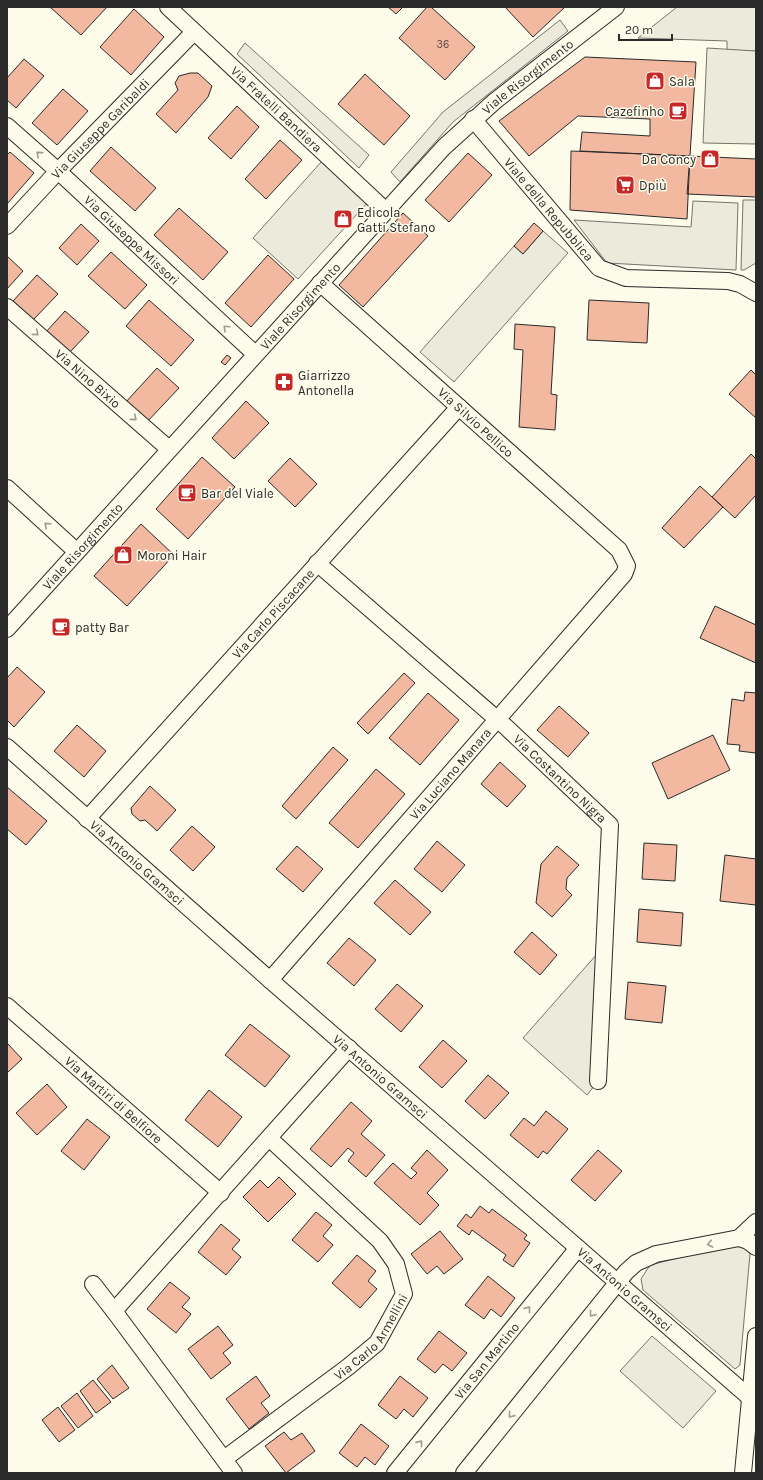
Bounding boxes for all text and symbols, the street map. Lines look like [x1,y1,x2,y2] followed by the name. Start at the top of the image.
[619,16,672,42] scale bar
[625,23,653,37] text: 20 m
[479,36,576,117] street label: Viale Risorgimento
[437,38,449,51] house number: 36
[228,63,325,155] street label: Via Fratelli Bandiera
[644,70,666,92] shop icon: Sala
[669,74,695,89] place label: Sala
[48,75,153,182] street label: Via Giuseppe Garibaldi
[667,100,689,122] cafe icon: Cazefinho
[605,104,664,119] place label: Cazefinho
[699,148,721,170] shop icon: Da Concy
[36,151,43,158] one-way arrow
[641,152,696,167] place label: Da Concy
[501,155,597,264] street label: Viale della Repubblica
[614,174,636,196] supermarket icon: Dpiù
[639,178,667,193] place label: Dpiù
[81,192,182,288] street label: Via Giuseppe Missori
[357,205,435,235] place label: Edicola Gatti Stefano
[332,208,354,230] shop icon: Edicola Gatti Stefano
[257,260,343,353] street label: Viale Risorgimento
[223,326,231,333] one-way arrow
[32,328,39,335] one-way arrow
[52,346,124,411] street label: Via Nino Bixio
[298,368,354,398] place label: Giarrizzo Antonella
[273,371,295,393] pharmacy icon: Giarrizzo Antonella
[435,385,516,460] street label: Via Silvio Pellico
[130,414,137,421] one-way arrow
[176,482,198,504] cafe icon: Bar del Viale
[201,486,274,501] place label: Bar del Viale
[39,500,126,593] street label: Viale Risorgimento
[44,522,52,530] one-way arrow
[112,544,134,566] shop icon: Moroni Hair
[137,548,206,563] place label: Moroni Hair
[229,566,317,662] street label: Via Carlo Piscacane
[50,616,72,638] cafe icon: patty Bar
[75,620,129,635] place label: patty Bar
[407,725,494,823] street label: Via Luciano Manara
[510,731,610,826] street label: Via Costantino Nigra
[87,817,187,908] street label: Via Antonio Gramsci
[330,1031,431,1122] street label: Via Antonio Gramsci
[62,1053,166,1147] street label: Via Martiri di Belfiore
[707,1239,713,1247] one-way arrow
[574,1244,675,1335] street label: Via Antonio Gramsci
[331,1291,411,1383] street label: Via Carlo Armellini
[524,1307,531,1314] one-way arrow
[590,1309,597,1316] one-way arrow
[451,1320,522,1402] street label: Via San Martino
[508,1410,515,1417] one-way arrow
[415,1440,422,1447] one-way arrow

